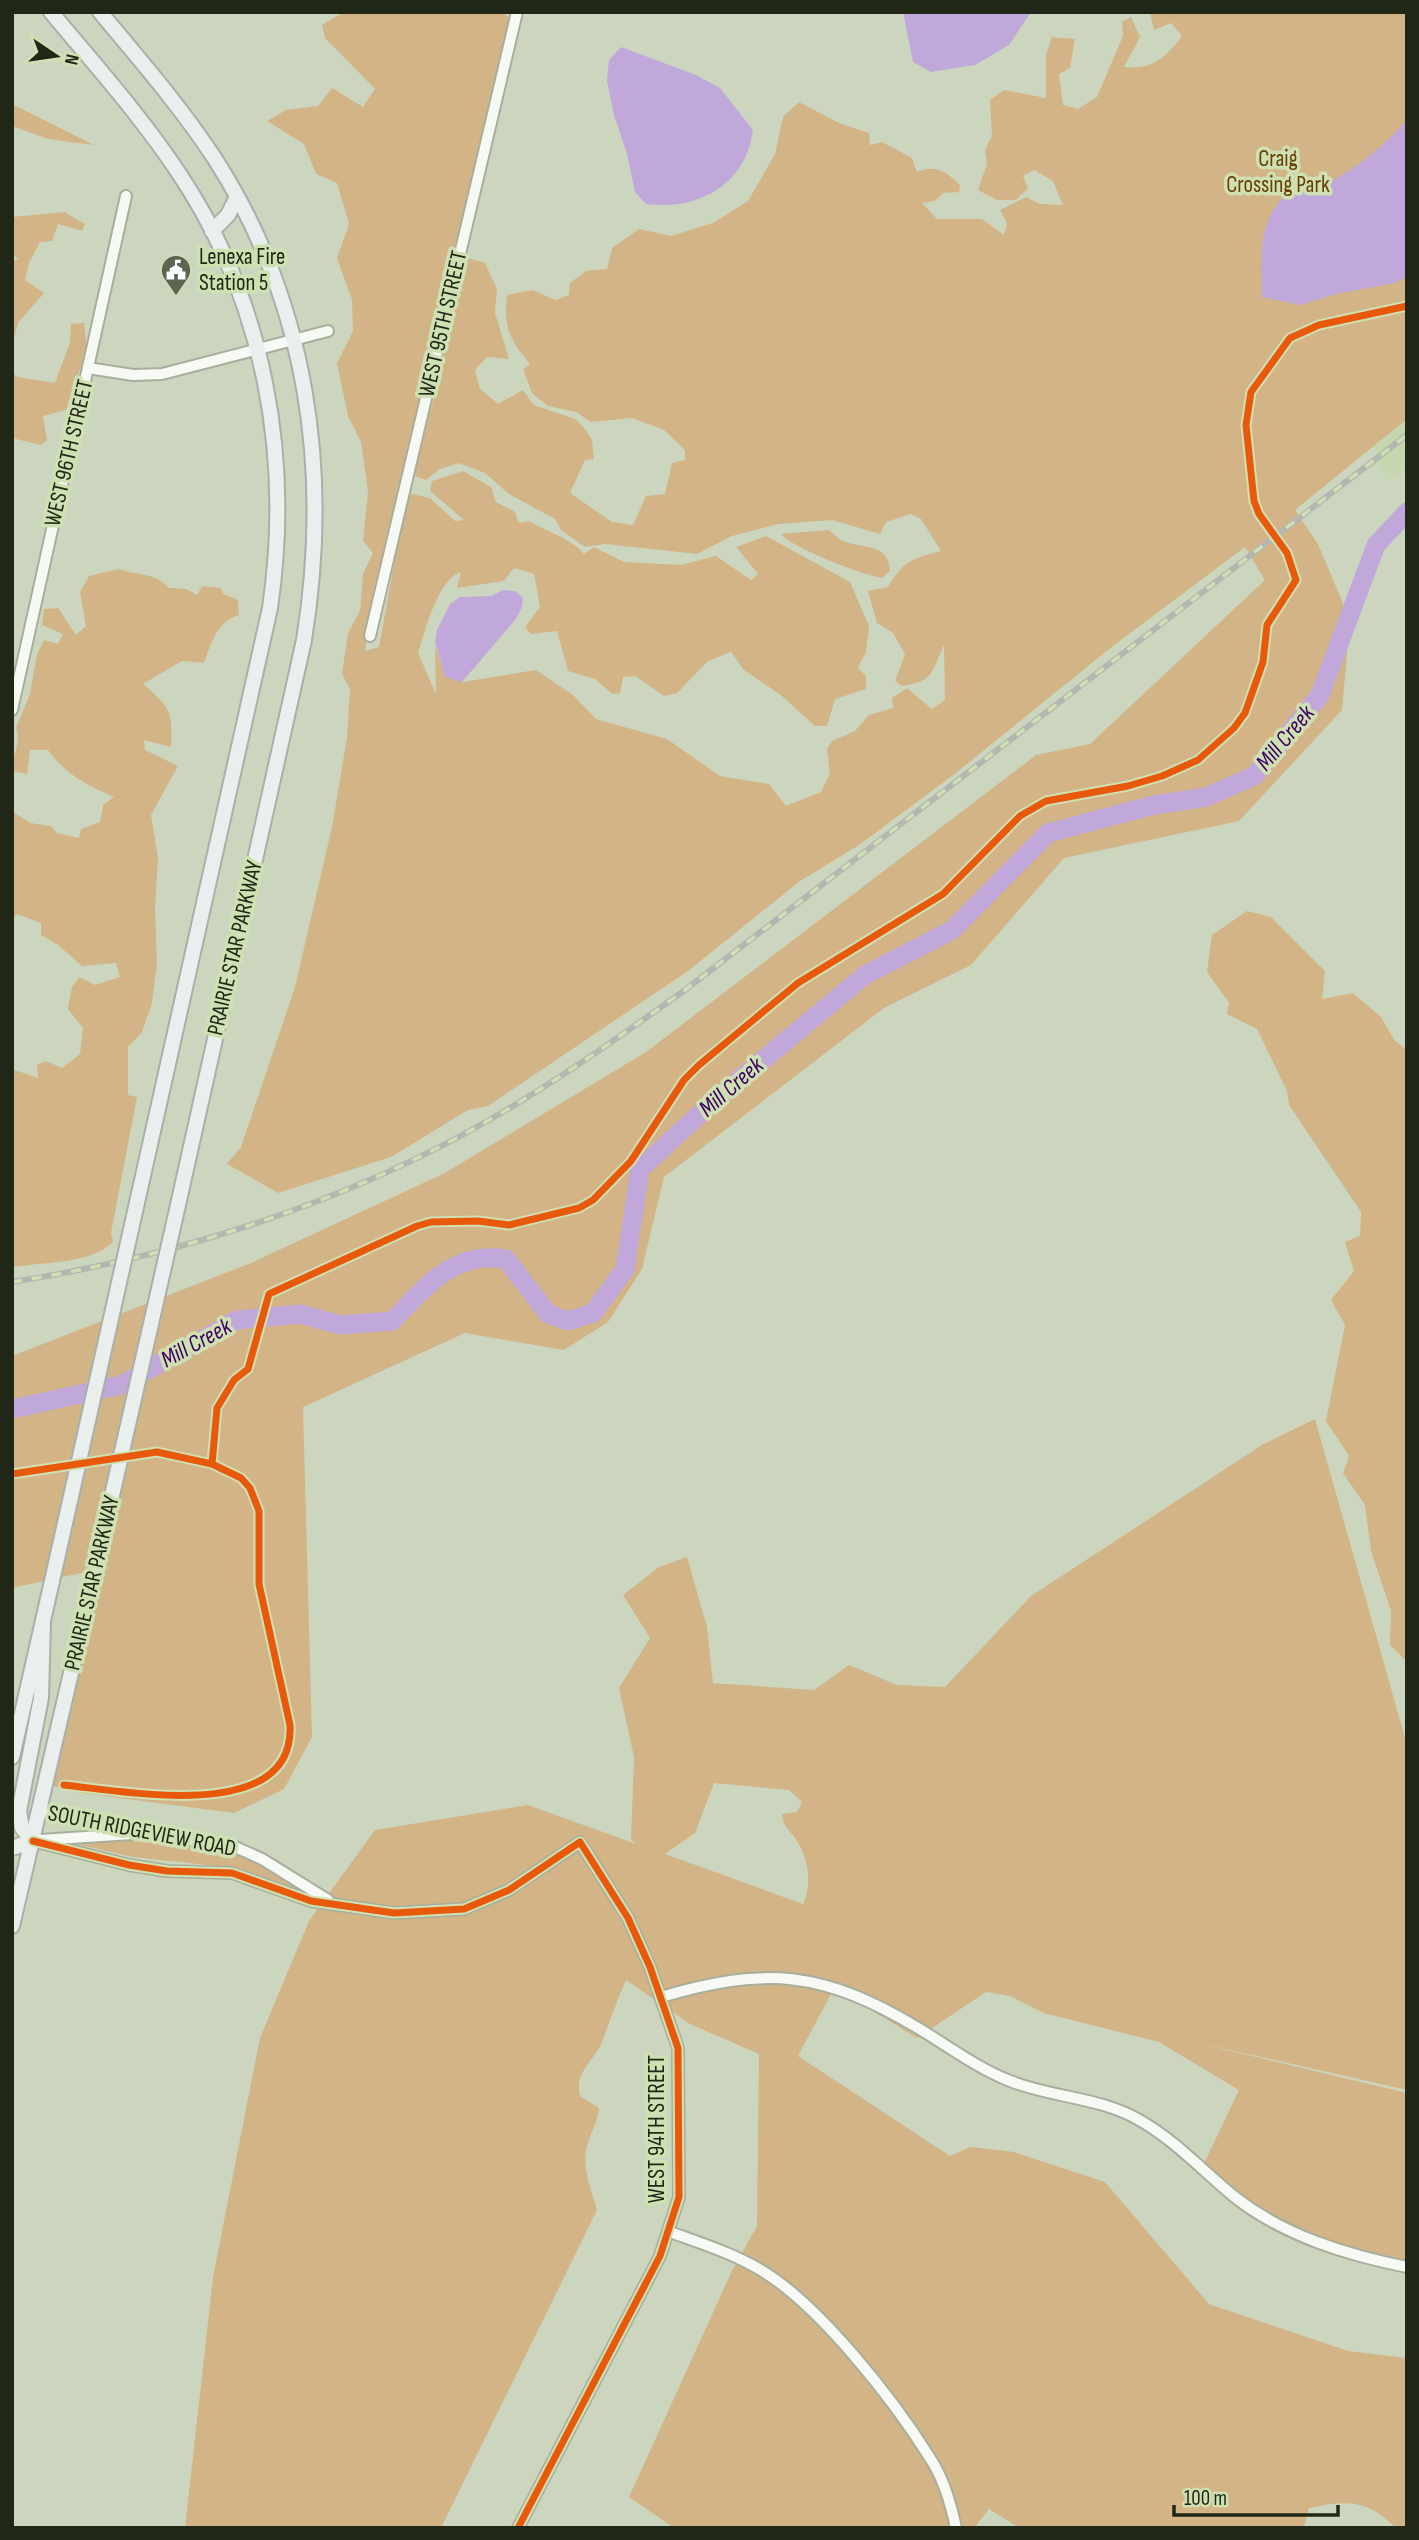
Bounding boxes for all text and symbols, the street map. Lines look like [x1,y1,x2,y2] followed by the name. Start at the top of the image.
[21,21,91,91] north arrow
[59,52,83,67] text: N
[1226,145,1330,199] park label: Craig Crossing Park
[199,243,285,297] place label: Lenexa Fire Station 5
[413,248,473,400] street label: WEST 95TH STREET
[159,253,193,297] public building icon: Lenexa Fire Station 5
[39,377,99,529] street label: WEST 96TH STREET
[1249,699,1321,777] water label: Mill Creek
[201,857,269,1038] street label: PRAIRIE STAR PARKWAY
[693,1050,770,1123] water label: Mill Creek
[156,1311,237,1374] water label: Mill Creek
[58,1492,126,1673] street label: PRAIRIE STAR PARKWAY
[46,1799,238,1863] street label: SOUTH RIDGEVIEW ROAD
[643,2055,671,2203] street label: WEST 94TH STREET
[1174,2474,1338,2518] scale bar
[1184,2486,1227,2511] text: 100 m

